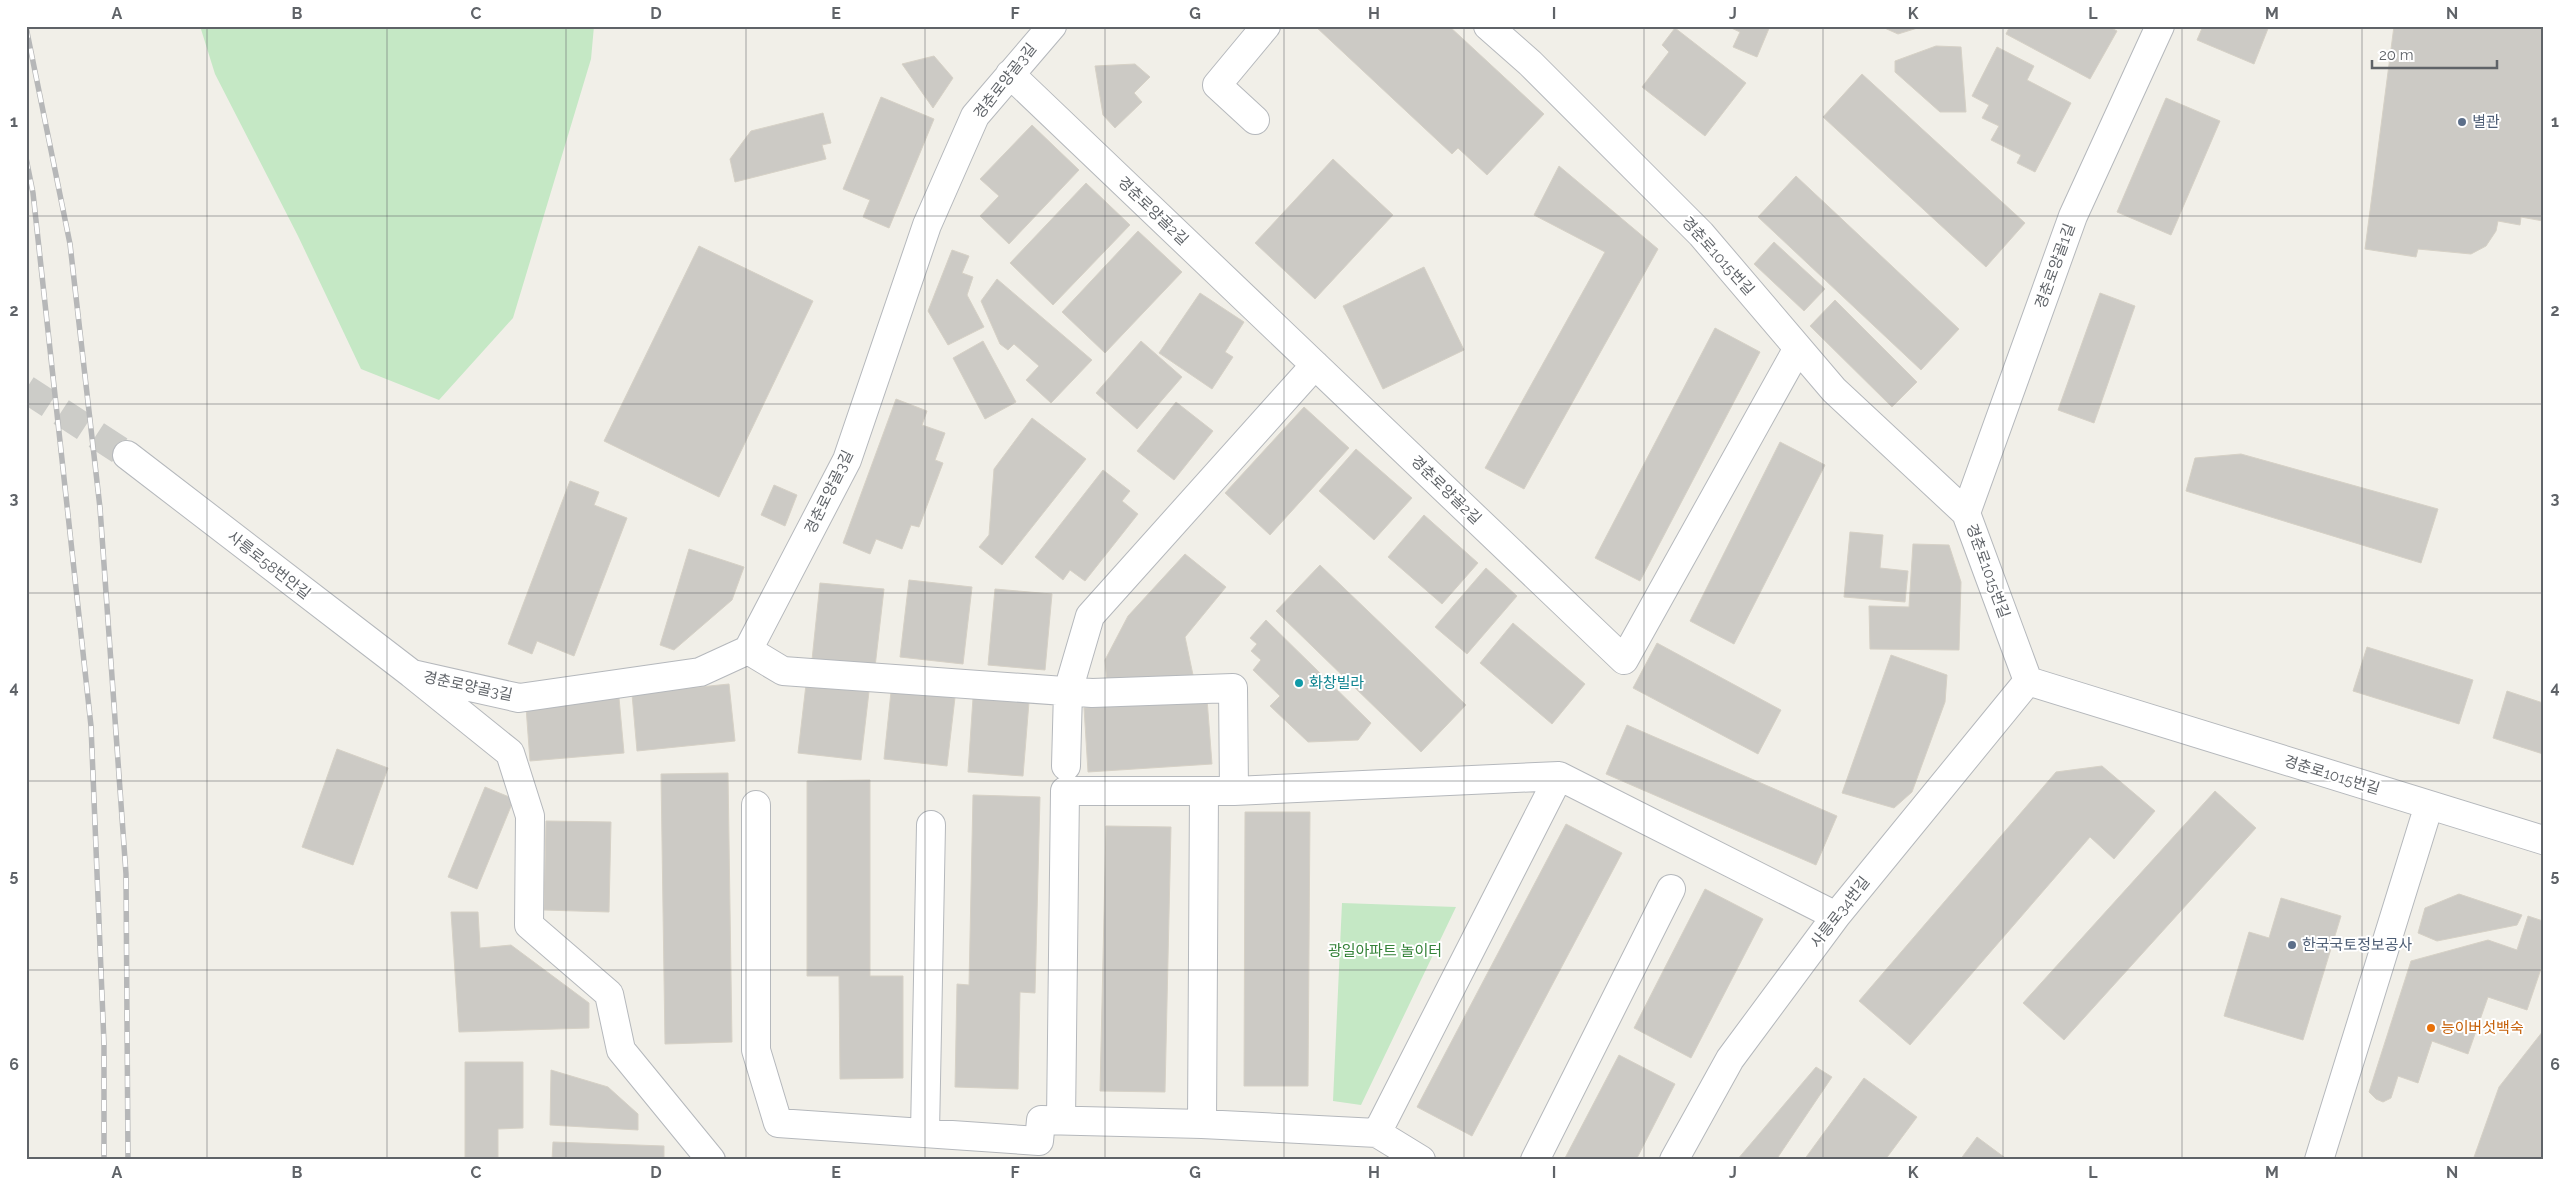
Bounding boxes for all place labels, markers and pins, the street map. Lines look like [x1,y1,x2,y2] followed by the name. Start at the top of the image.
[2472,113,2500,131] place label: 별관
[2456,116,2468,128] marker: 별관
[1309,674,1364,692] place label: 화창빌라
[1293,677,1305,689] marker: 화창빌라
[2302,936,2413,954] place label: 한국국토정보공사
[2286,939,2298,951] marker: 한국국토정보공사
[2441,1019,2524,1037] place label: 능이버섯백숙
[2425,1022,2437,1034] marker: 능이버섯백숙

